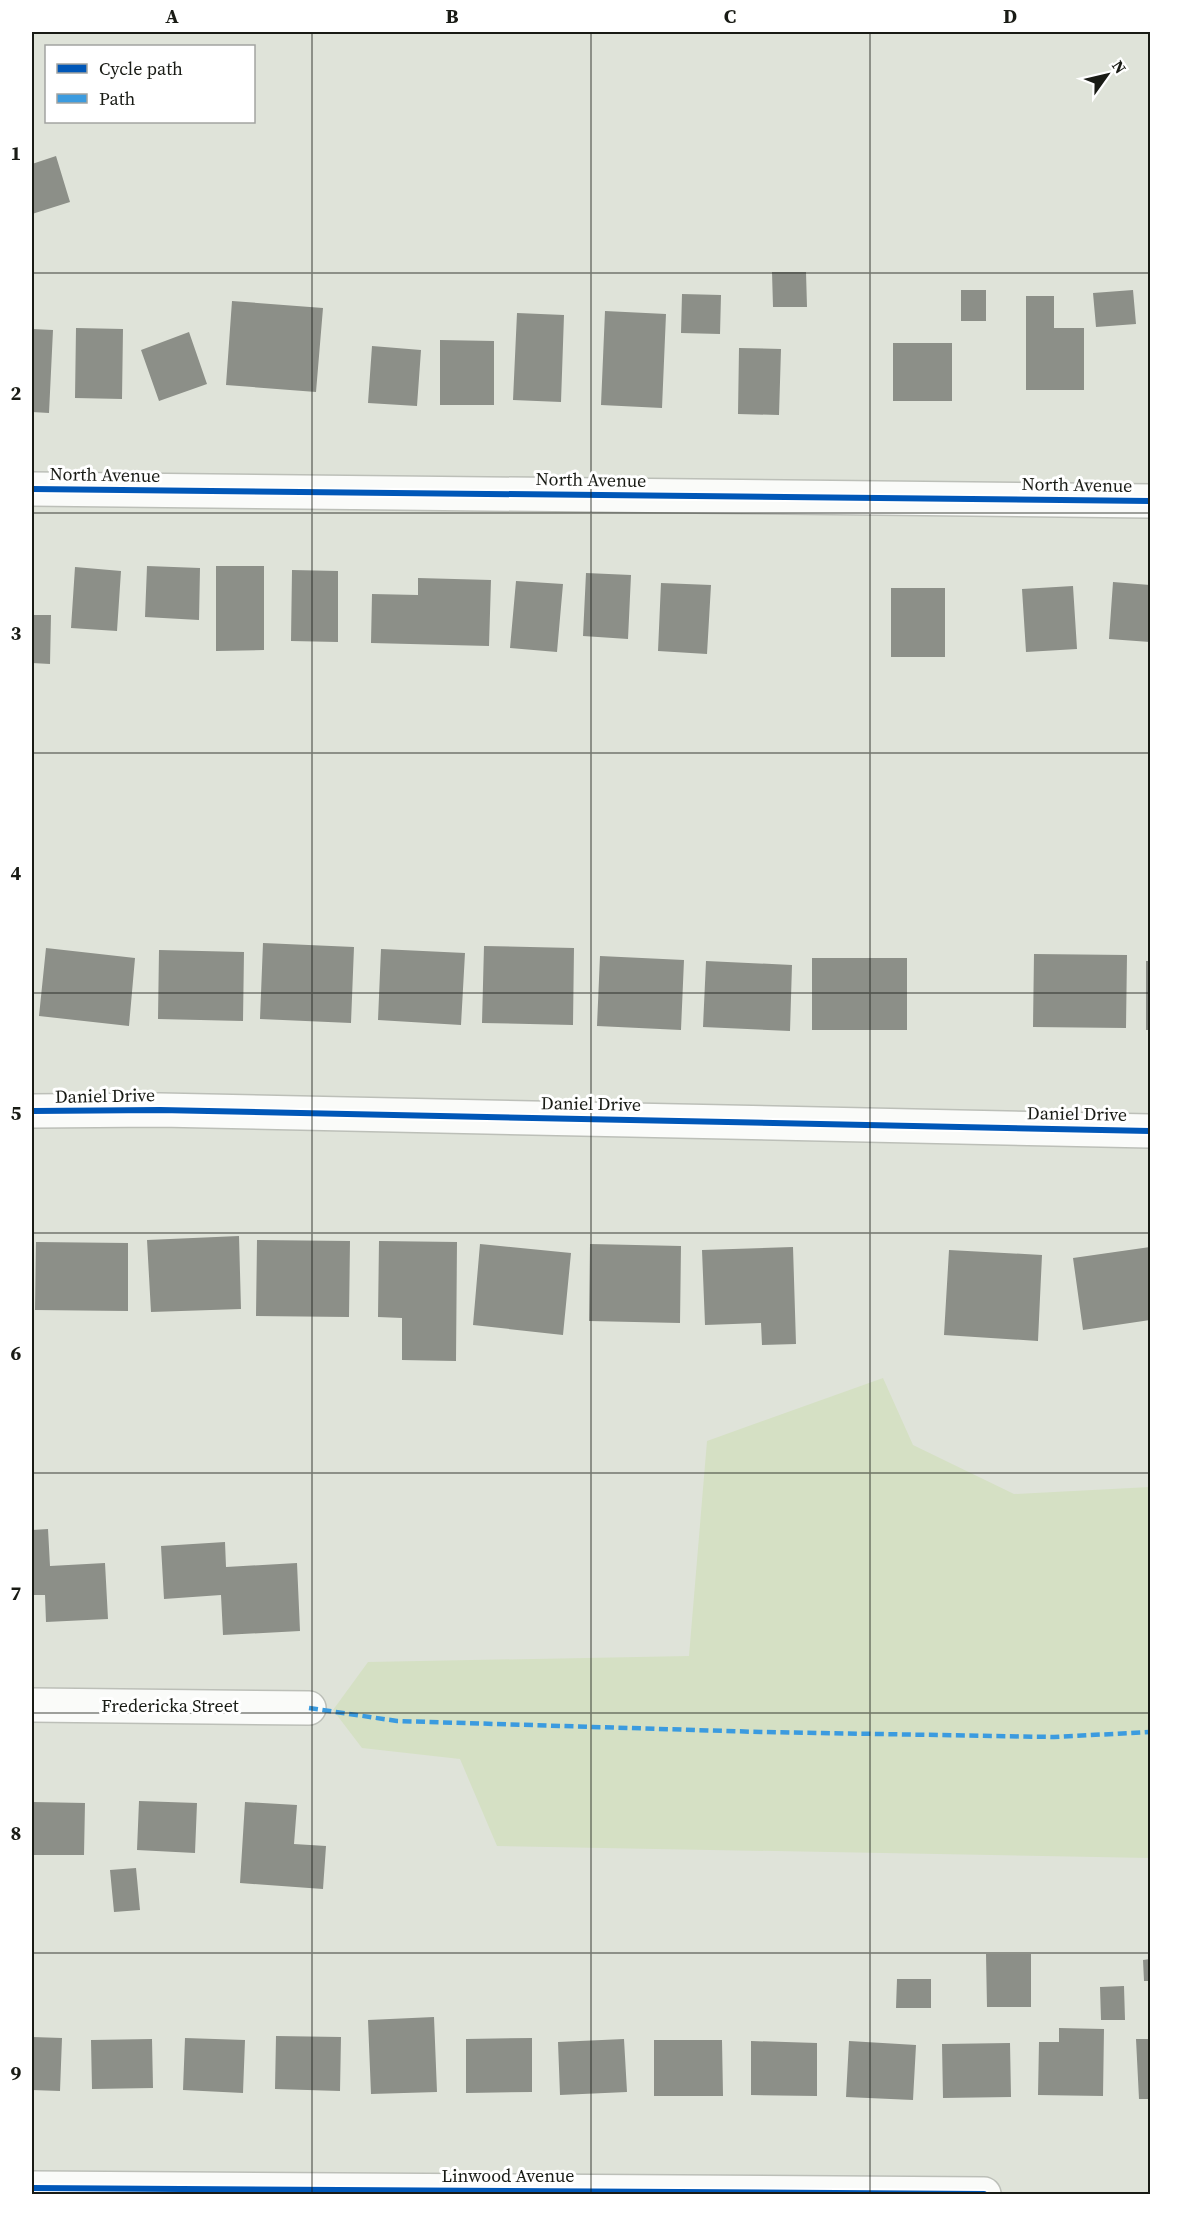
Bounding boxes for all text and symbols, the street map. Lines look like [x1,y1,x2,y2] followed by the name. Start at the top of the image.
[165,2,179,30] text: A
[445,2,459,30] text: B
[724,2,736,30] text: C
[1003,2,1017,30] text: D
[45,45,255,123] legend
[1077,45,1137,105] north arrow
[99,56,183,81] text: Cycle path
[1107,56,1132,78] text: N
[99,86,136,111] text: Path
[11,139,21,167] text: 1
[11,379,22,407] text: 2
[49,461,161,488] street label: North Avenue
[535,466,647,493] street label: North Avenue
[1021,471,1133,498] street label: North Avenue
[11,619,22,647] text: 3
[11,859,22,887] text: 4
[55,1082,155,1109] street label: Daniel Drive
[541,1090,641,1117] street label: Daniel Drive
[11,1099,22,1127] text: 5
[1027,1100,1127,1127] street label: Daniel Drive
[11,1339,22,1367] text: 6
[11,1579,22,1607] text: 7
[101,1693,239,1718] street label: Fredericka Street
[11,1819,21,1847] text: 8
[11,2059,22,2087] text: 9
[441,2163,575,2188] street label: Linwood Avenue

